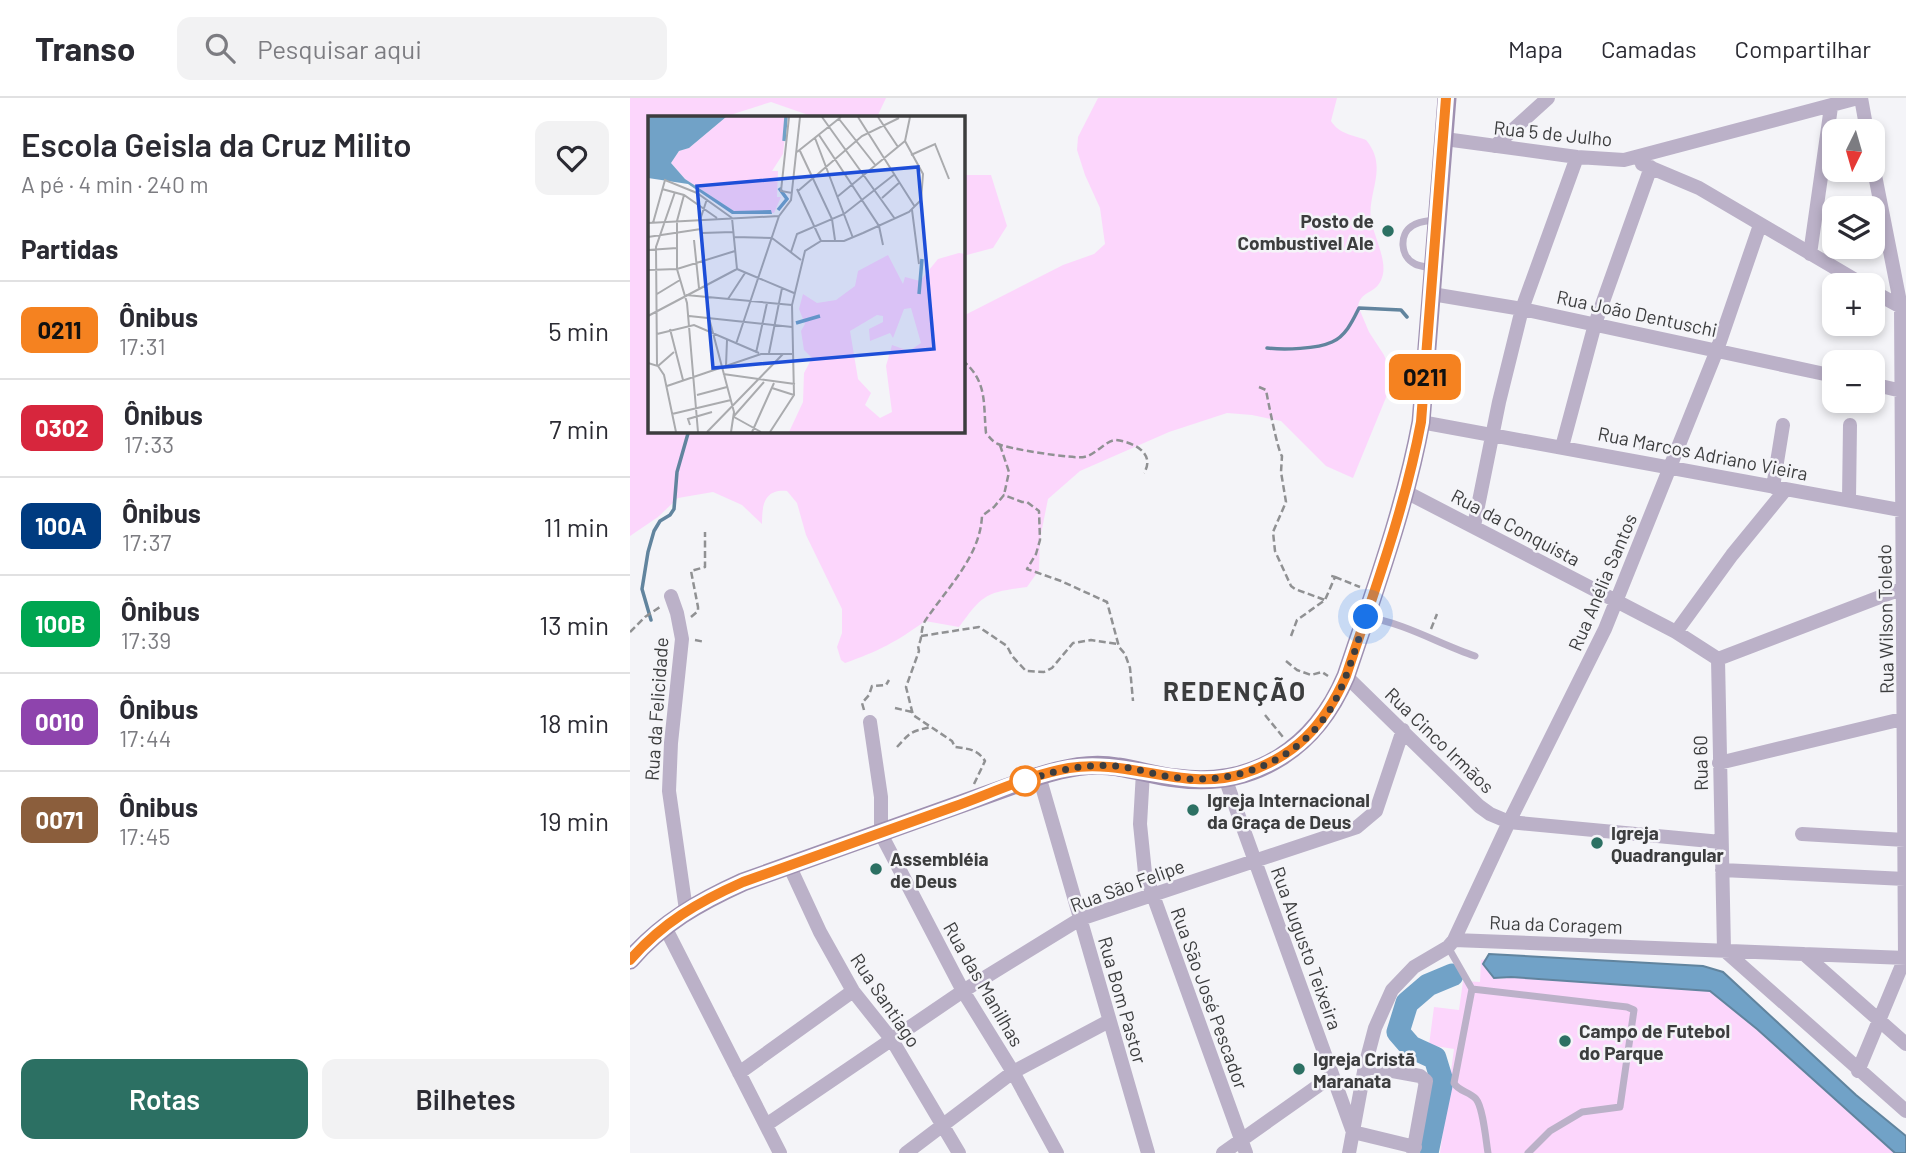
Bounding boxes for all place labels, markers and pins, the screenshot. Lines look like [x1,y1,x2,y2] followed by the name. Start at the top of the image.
[1238,209,1374,254] place label: Posto de Combustivel Ale
[1380,223,1396,239] marker: Posto de Combustivel Ale
[1010,766,1040,796] unlabelled marker
[1207,788,1370,833] place label: Igreja Internacional da Graça de Deus
[1185,802,1201,818] marker: Igreja Internacional da Graça de Deus
[1611,821,1725,866] place label: Igreja Quadrangular
[1589,835,1605,851] marker: Igreja Quadrangular
[890,847,989,892] place label: Assembléia de Deus
[868,861,884,877] marker: Assembléia de Deus
[1579,1019,1730,1064] place label: Campo de Futebol do Parque
[1557,1033,1573,1049] marker: Campo de Futebol do Parque
[1313,1047,1415,1092] place label: Igreja Cristã Maranata
[1291,1061,1307,1077] marker: Igreja Cristã Maranata

